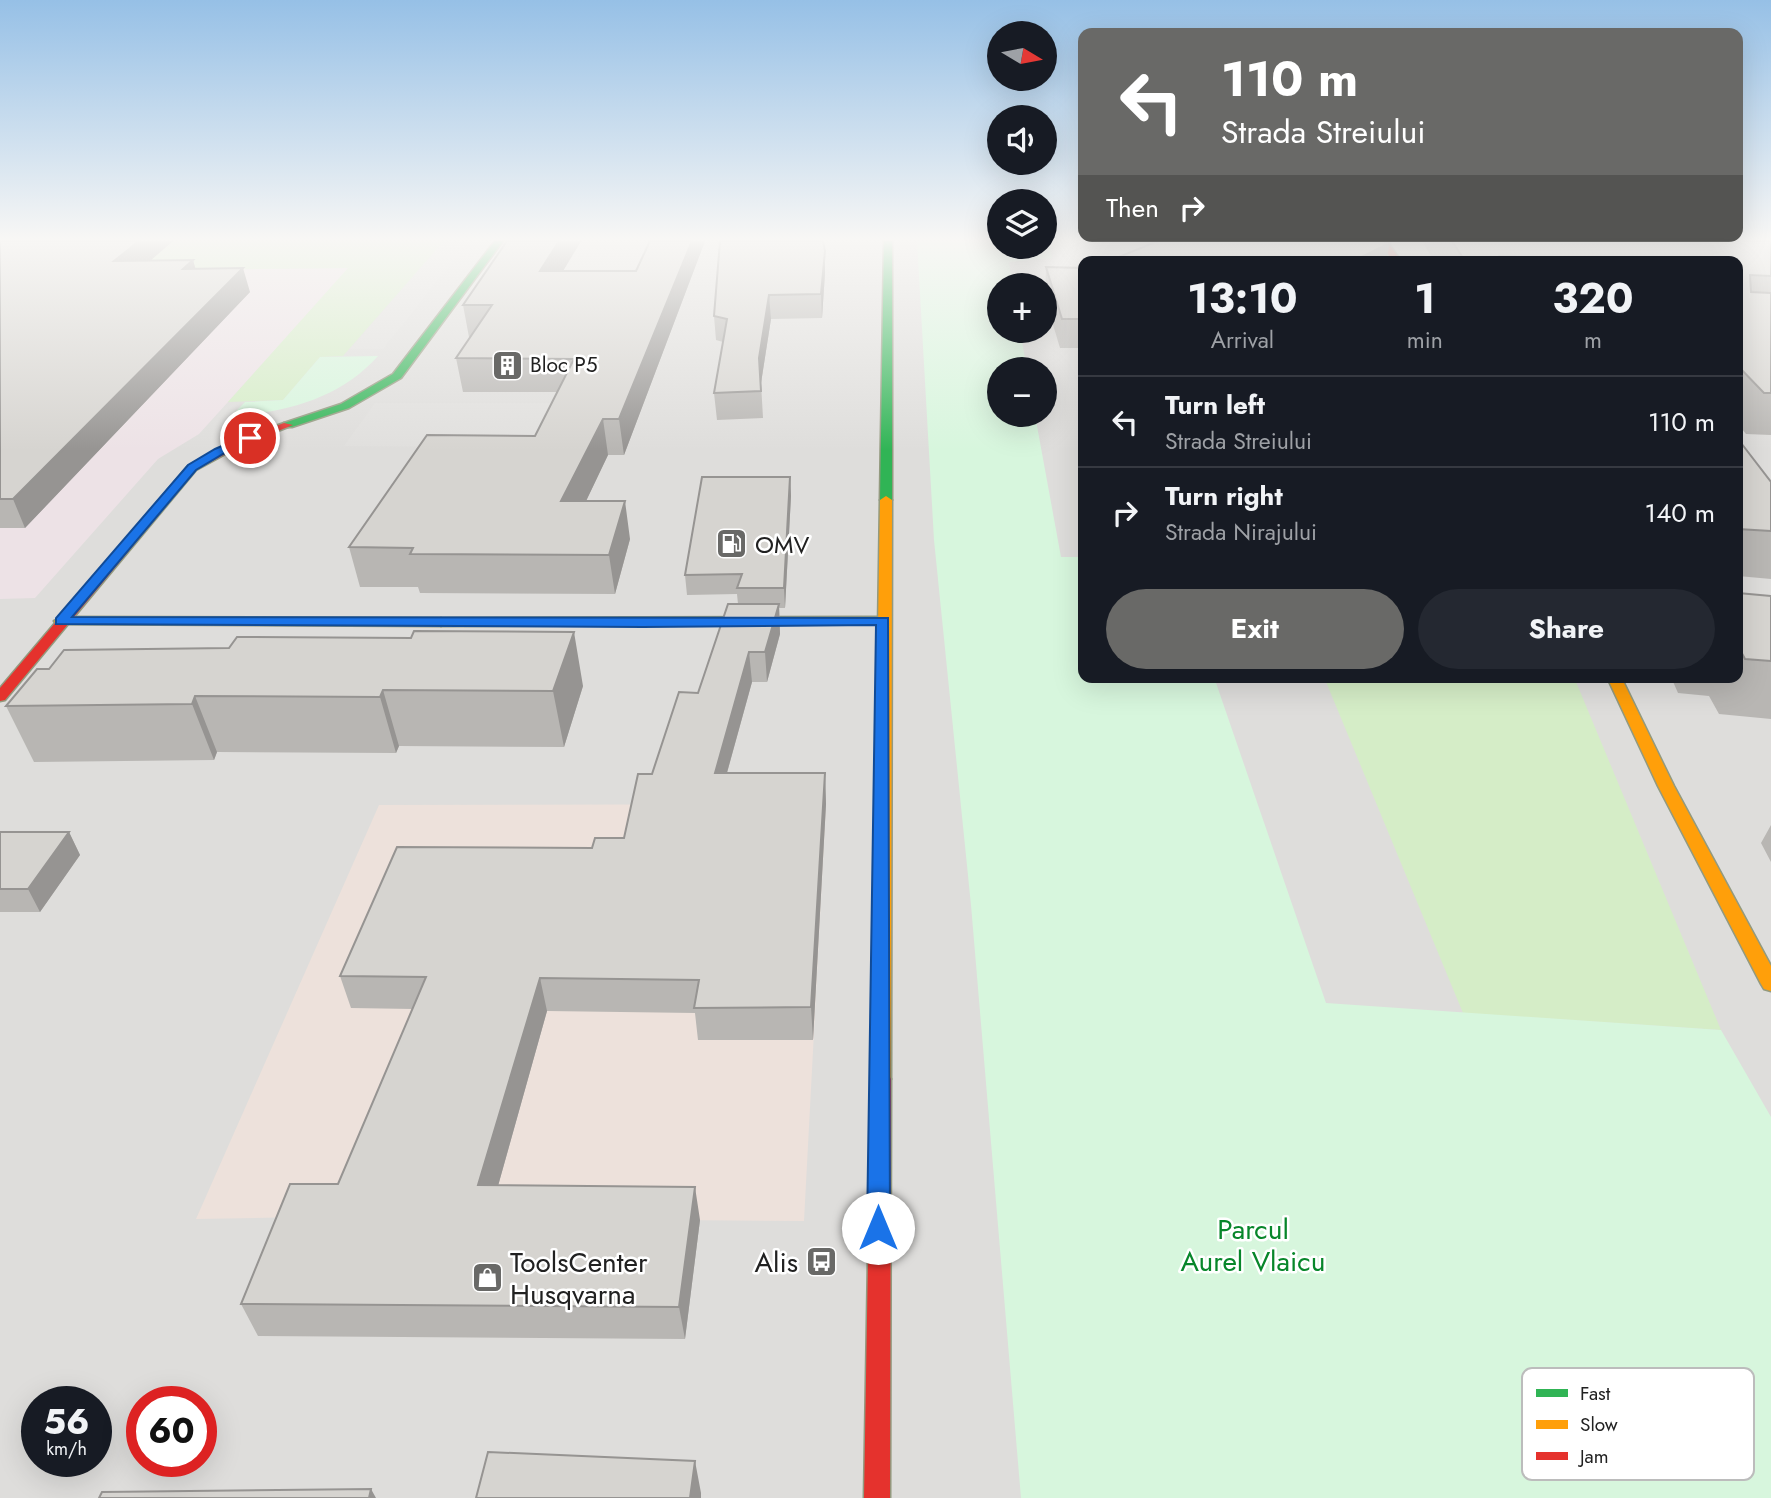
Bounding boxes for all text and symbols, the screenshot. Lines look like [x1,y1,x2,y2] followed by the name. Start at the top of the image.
[987,21,1057,91] north arrow
[987,21,1057,427] map controls
[1221,44,1358,114] text: 110 m
[1106,56,1197,147] icon: left
[987,105,1057,175] button: sound
[1221,109,1426,155] text: Strada Streiului
[987,189,1057,259] button: layers
[1106,189,1159,227] text: Then
[1173,189,1211,227] icon: right
[1187,268,1298,329] text: 13:10
[1414,268,1436,329] text: 1
[1552,268,1634,329] text: 320
[987,273,1057,343] button: +
[1211,323,1274,357] text: Arrival
[1407,323,1443,357] text: min
[1584,323,1602,357] text: m
[490,348,524,382] building icon: Bloc P5
[530,350,598,380] place label: Bloc P5
[987,357,1057,427] button: −
[1165,386,1265,424] text: Turn left
[1106,403,1144,441] icon: left
[1648,403,1715,441] text: 110 m
[220,408,280,468] pin
[231,419,269,457] icon: arrive
[1165,424,1312,458] text: Strada Streiului
[1165,477,1283,515] text: Turn right
[1106,494,1144,532] icon: right
[1644,494,1715,532] text: 140 m
[1165,515,1317,549] text: Strada Nirajului
[715,527,749,561] fuel station icon: OMV
[755,527,809,562] place label: OMV
[1106,589,1404,669] button: Exit
[1418,589,1715,669] button: Share
[841,1191,915,1265] position arrow
[1181,1209,1325,1282] park label: Parcul Aurel Vlaicu
[510,1242,648,1315] place label: ToolsCenter Husqvarna
[755,1242,798,1283] place label: Alis
[804,1245,838,1279] bus stop icon: Alis
[470,1261,504,1295] shop icon: ToolsCenter Husqvarna
[1522,1368,1754,1480] legend
[1580,1380,1611,1407] text: Fast
[126,1386,217,1477] speed limit sign: 60
[44,1397,90,1447] text: 56
[1580,1411,1618,1438] text: Slow
[46,1436,87,1462] text: km/h
[1577,1443,1609,1470] text: Jam

